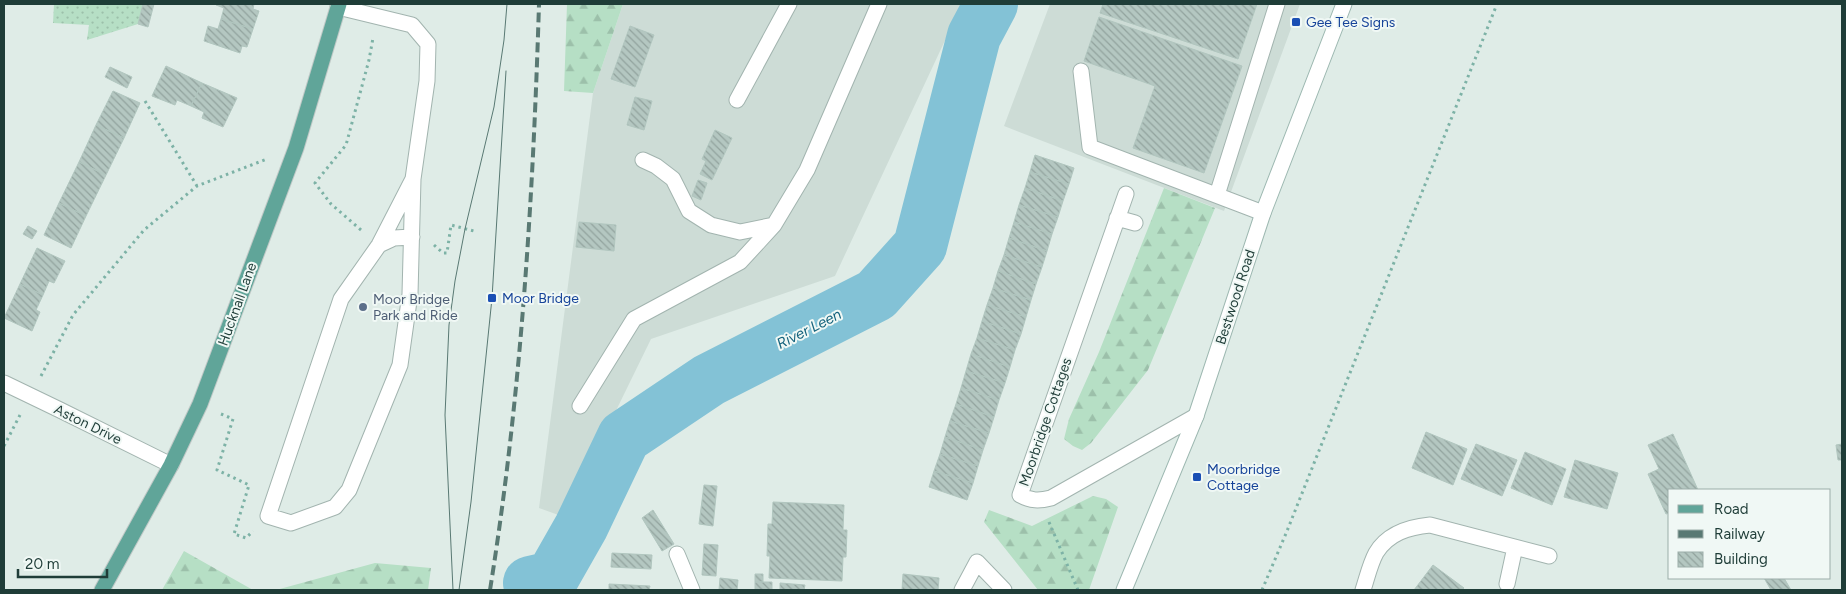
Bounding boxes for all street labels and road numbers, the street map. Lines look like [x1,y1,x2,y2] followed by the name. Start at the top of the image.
[1212,247,1259,347] street label: Bestwood Road
[215,260,260,348] street label: Hucknall Lane
[1015,356,1075,489] street label: Moorbridge Cottages
[51,401,125,448] street label: Aston Drive

